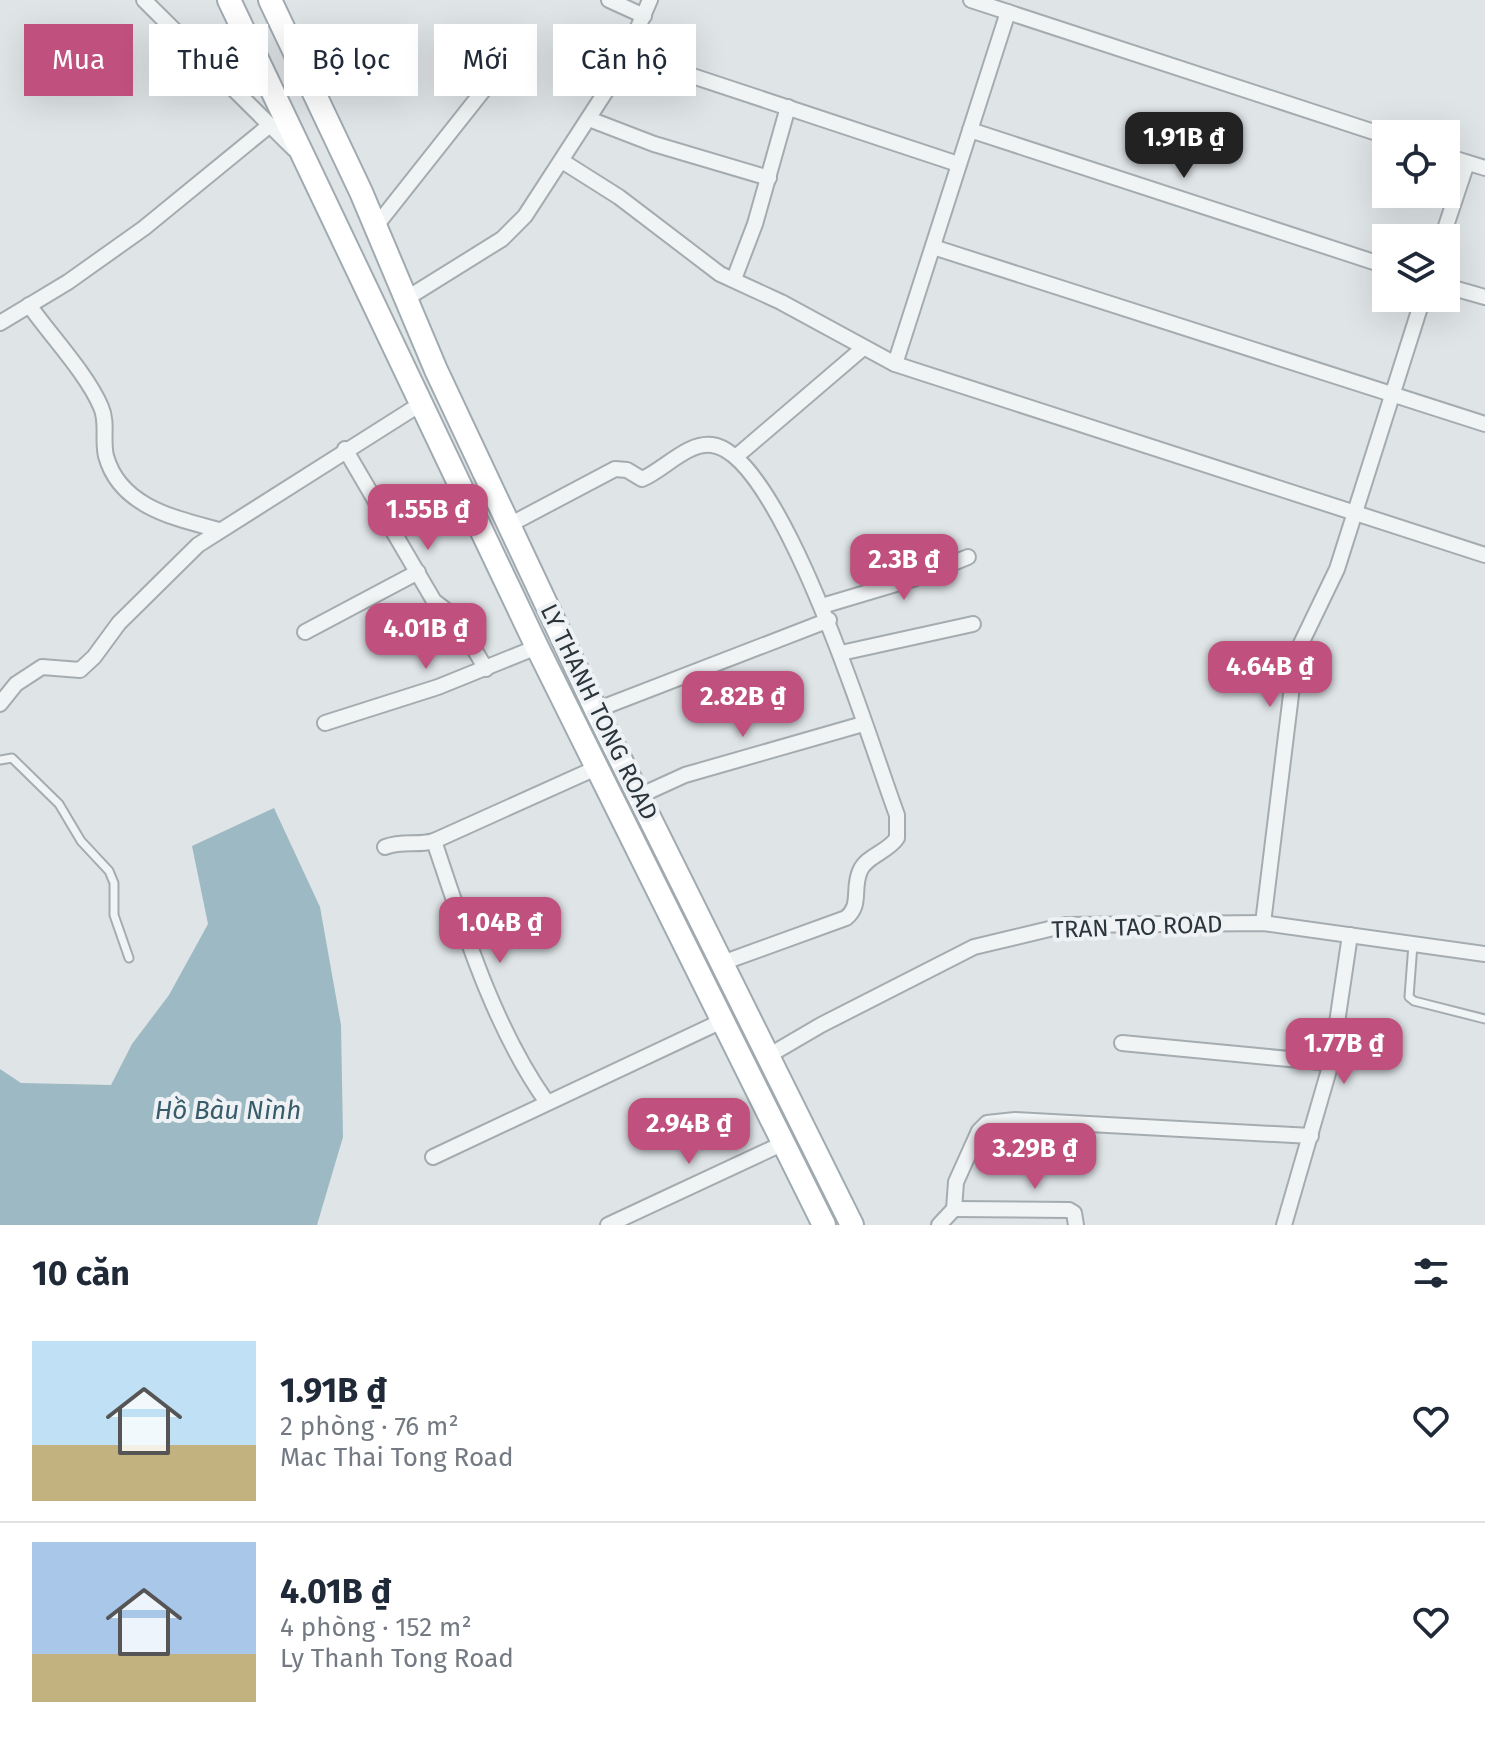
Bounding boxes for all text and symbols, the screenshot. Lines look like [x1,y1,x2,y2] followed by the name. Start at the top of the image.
[24,24,133,96] chip: Mua
[149,24,268,96] chip: Thuê
[284,24,418,96] chip: Bộ lọc
[434,24,537,96] chip: Mới
[553,24,696,96] chip: Căn hộ
[1110,112,1258,180] pin: 1.91B ₫
[1372,120,1460,312] map controls
[1372,120,1460,208] button: locate
[1143,122,1225,153] text: 1.91B ₫
[1372,224,1460,312] button: layers
[354,484,502,552] pin: 1.55B ₫
[386,494,470,525] text: 1.55B ₫
[839,534,969,602] pin: 2.3B ₫
[868,544,940,575] text: 2.3B ₫
[535,599,663,825] street label: LY THANH TONG ROAD
[352,603,500,671] pin: 4.01B ₫
[383,613,469,644] text: 4.01B ₫
[1196,641,1344,709] pin: 4.64B ₫
[1226,651,1314,682] text: 4.64B ₫
[669,671,817,739] pin: 2.82B ₫
[700,681,786,712] text: 2.82B ₫
[426,897,574,965] pin: 1.04B ₫
[457,907,543,938] text: 1.04B ₫
[1051,910,1223,944] street label: TRAN TAO ROAD
[1270,1018,1418,1086] pin: 1.77B ₫
[1304,1028,1384,1059] text: 1.77B ₫
[155,1095,301,1126] water label: Hồ Bàu Nình
[615,1098,763,1166] pin: 2.94B ₫
[646,1108,732,1139] text: 2.94B ₫
[961,1123,1109,1191] pin: 3.29B ₫
[992,1133,1078,1164] text: 3.29B ₫
[1409,1251,1453,1295] icon: filters
[32,1253,130,1294] text: 10 căn
[280,1370,387,1411] text: 1.91B ₫
[96,1373,192,1469] icon: home
[1409,1399,1453,1443] icon: heart
[280,1411,459,1442] text: 2 phòng · 76 m²
[280,1442,514,1473] text: Mac Thai Tong Road
[280,1571,392,1612] text: 4.01B ₫
[96,1574,192,1670] icon: home
[1409,1600,1453,1644] icon: heart
[280,1612,472,1643] text: 4 phòng · 152 m²
[280,1643,514,1674] text: Ly Thanh Tong Road

